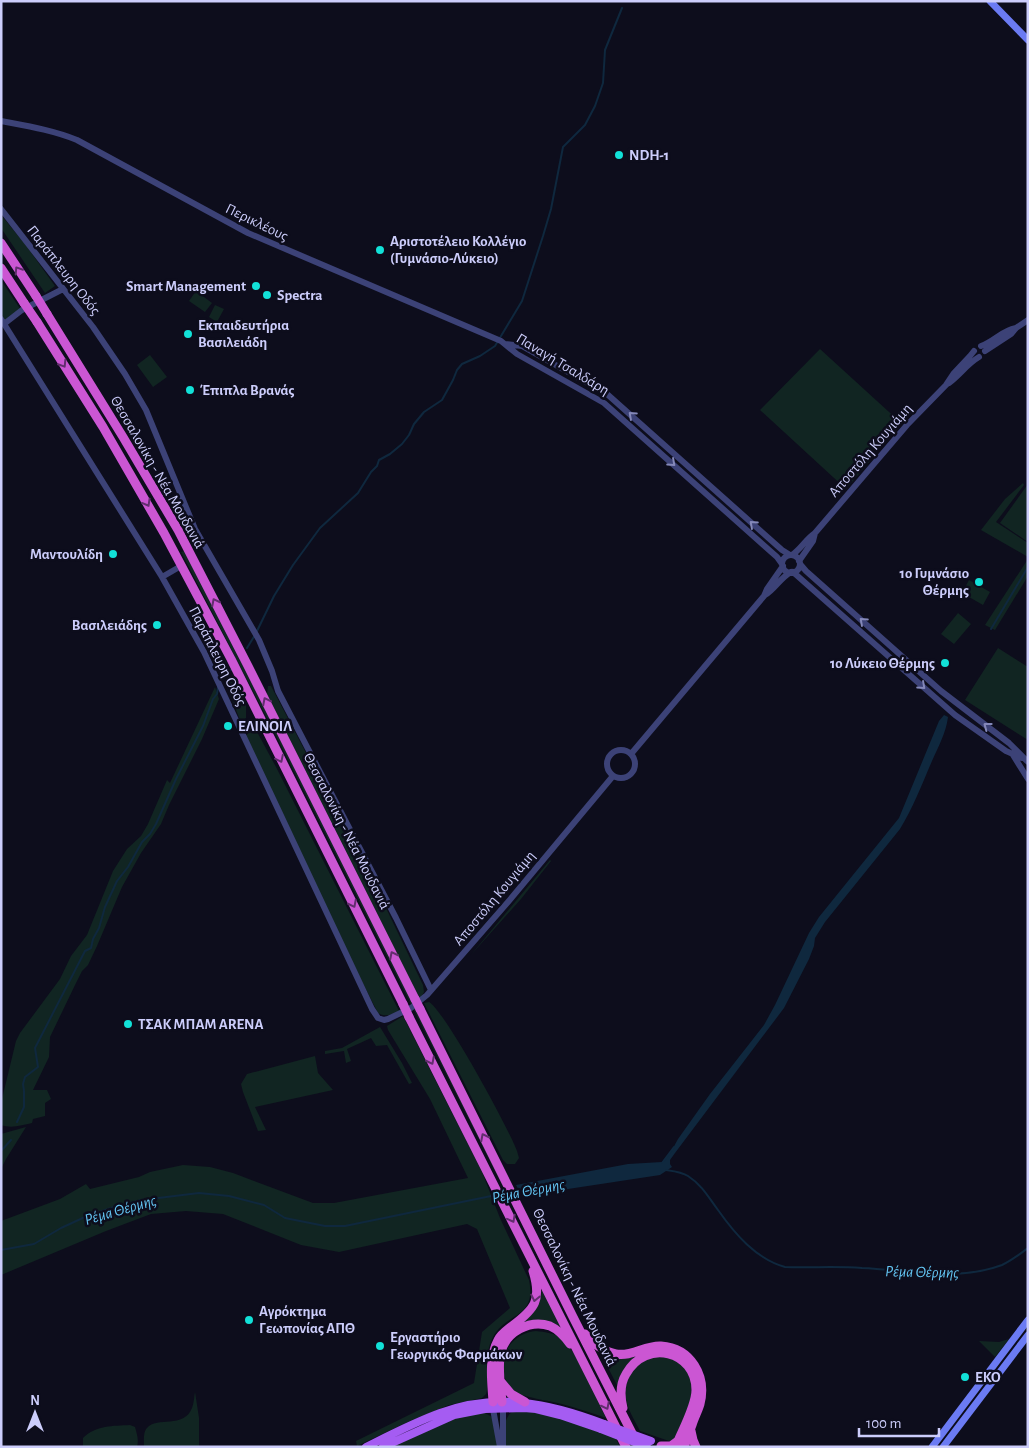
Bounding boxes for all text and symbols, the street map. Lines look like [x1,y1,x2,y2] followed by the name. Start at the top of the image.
[629,148,669,163] place label: NDH-1
[613,149,625,161] marker: NDH-1
[223,201,291,244] street label: Περικλέους
[24,223,103,318] street label: Παράπλευρη Οδός
[390,234,526,266] place label: Αριστοτέλειο Κολλέγιο (Γυμνάσιο-Λύκειο)
[374,244,386,256] marker: Αριστοτέλειο Κολλέγιο (Γυμνάσιο-Λύκειο)
[15,266,25,275] one-way arrow
[126,279,246,294] place label: Smart Management
[250,280,262,292] marker: Smart Management
[277,288,322,303] place label: Spectra
[261,289,273,301] marker: Spectra
[198,318,289,350] place label: Εκπαιδευτήρια Βασιλειάδη
[182,328,194,340] marker: Εκπαιδευτήρια Βασιλειάδη
[514,331,612,398] street label: Παναγή Τσαλδάρη
[57,358,67,367] one-way arrow
[200,383,295,398] place label: Έπιπλα Βρανάς
[184,384,196,396] marker: Έπιπλα Βρανάς
[108,394,207,551] street label: Θεσσαλονίκη - Νέα Μουδανιά
[826,401,915,500] street label: Αποστόλη Κουγιάμη
[628,412,637,421] one-way arrow
[666,457,675,466] one-way arrow
[141,498,151,507] one-way arrow
[749,521,758,530] one-way arrow
[30,547,103,562] place label: Μαντουλίδη
[107,548,119,560] marker: Μαντουλίδη
[900,566,969,598] place label: 1ο Γυμνάσιο Θέρμης
[973,576,985,588] marker: 1ο Γυμνάσιο Θέρμης
[211,599,221,608] one-way arrow
[186,604,249,708] street label: Παράπλευρη Οδός
[72,618,147,633] place label: Βασιλειάδης
[859,618,868,627] one-way arrow
[151,619,163,631] marker: Βασιλειάδης
[830,656,935,671] place label: 1ο Λύκειο Θέρμης
[939,657,951,669] marker: 1ο Λύκειο Θέρμης
[916,680,925,689] one-way arrow
[262,697,272,706] one-way arrow
[238,719,292,734] place label: ΕΛΙΝΟΙΛ
[222,720,234,732] marker: ΕΛΙΝΟΙΛ
[983,723,992,733] one-way arrow
[301,751,393,912] street label: Θεσσαλονίκη - Νέα Μουδανιά
[274,754,284,763] one-way arrow
[451,848,538,948] street label: Αποστόλη Κουγιάμη
[347,898,357,907] one-way arrow
[389,952,399,961] one-way arrow
[138,1017,264,1032] place label: ΤΣΑΚ ΜΠΑΜ ARENA
[122,1018,134,1030] marker: ΤΣΑΚ ΜΠΑΜ ARENA
[425,1056,435,1065] one-way arrow
[480,1133,490,1142] one-way arrow
[490,1176,567,1207] water label: Ρέμα Θέρμης
[83,1192,159,1229] water label: Ρέμα Θέρμης
[530,1206,619,1368] street label: Θεσσαλονίκη - Νέα Μουδανιά
[506,1214,516,1223] one-way arrow
[885,1263,959,1282] water label: Ρέμα Θέρμης
[531,1294,541,1303] one-way arrow
[259,1304,355,1336] place label: Αγρόκτημα Γεωπονίας ΑΠΘ
[243,1314,255,1326] marker: Αγρόκτημα Γεωπονίας ΑΠΘ
[390,1330,523,1362] place label: Εργαστήριο Γεωργικός Φαρμάκων
[374,1340,386,1352] marker: Εργαστήριο Γεωργικός Φαρμάκων
[975,1370,1001,1385] place label: EKO
[959,1371,971,1383] marker: EKO
[10,1388,60,1438] north arrow
[30,1394,40,1408] text: N
[600,1401,610,1410] one-way arrow
[859,1406,939,1438] scale bar
[866,1416,901,1431] text: 100 m

